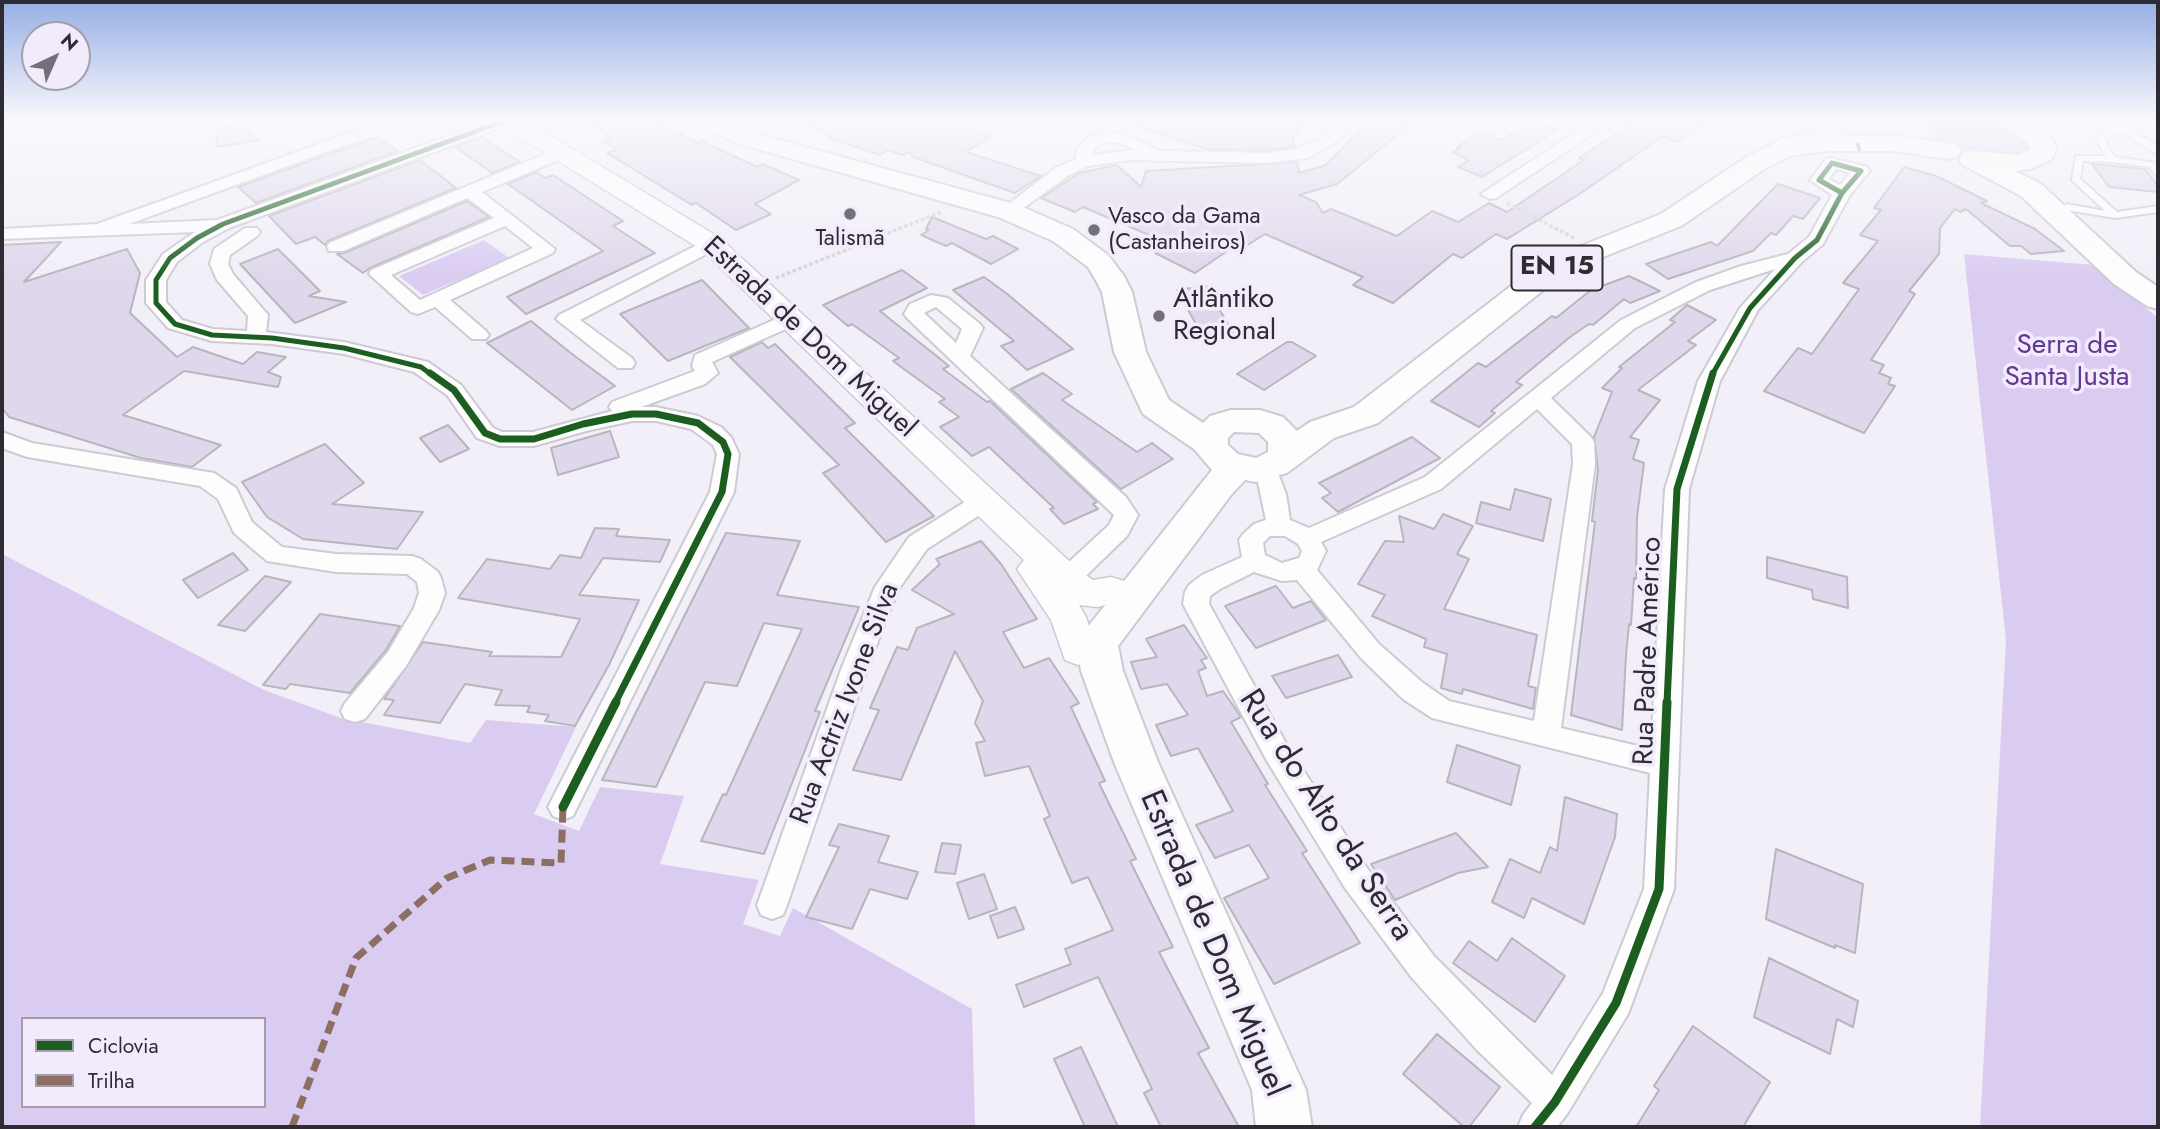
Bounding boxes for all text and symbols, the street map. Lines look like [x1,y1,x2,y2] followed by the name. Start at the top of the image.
[21,21,91,91] north arrow
[55,27,84,57] text: N
[1108,203,1261,257] place label: Vasco da Gama (Castanheiros)
[842,206,858,222] marker: Talismã
[1086,222,1102,238] marker: Vasco da Gama (Castanheiros)
[815,225,885,253] place label: Talismã
[695,231,923,445] street label: Estrada de Dom Miguel
[1512,246,1602,290] road number: EN 15
[1173,283,1276,349] place label: Atlântiko Regional
[1151,308,1167,324] marker: Atlântiko Regional
[2005,329,2129,395] park label: Serra de Santa Justa
[1628,536,1670,766] street label: Rua Padre Américo
[785,579,907,829] street label: Rua Actriz Ivone Silva
[1229,683,1421,949] street label: Rua do Alto da Serra
[1130,785,1294,1103] street label: Estrada de Dom Miguel
[21,1017,266,1108] legend
[88,1031,159,1061] text: Ciclovia
[88,1066,135,1096] text: Trilha

